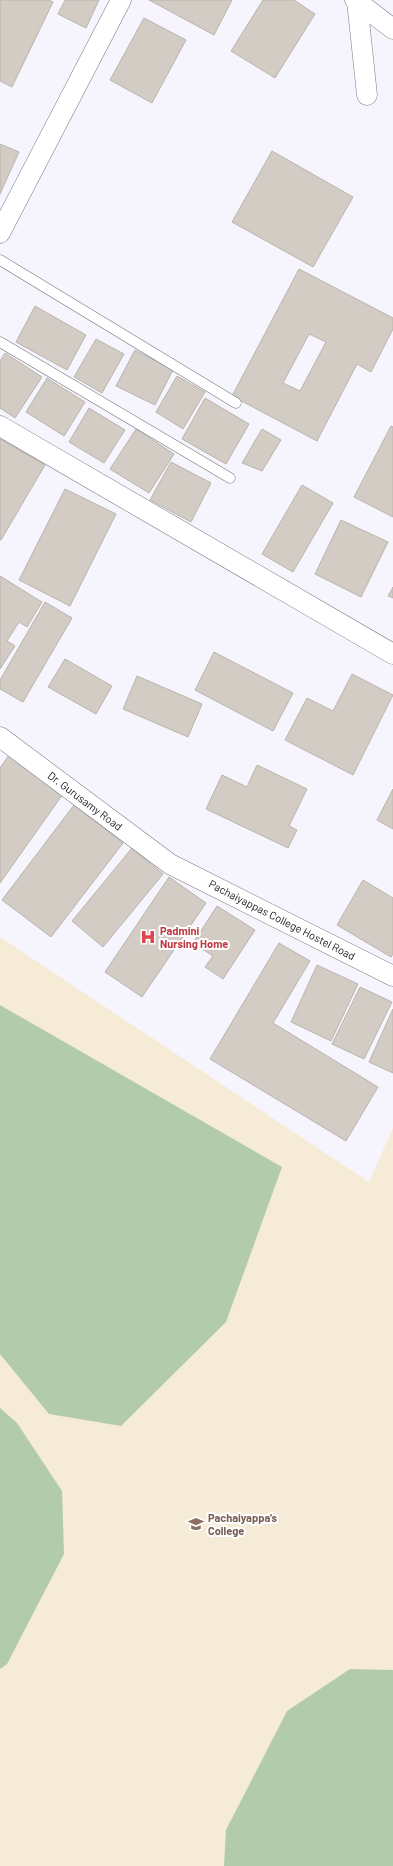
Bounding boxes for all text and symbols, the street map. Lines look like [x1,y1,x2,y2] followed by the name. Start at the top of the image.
[46,768,125,833] street label: Dr. Gurusamy Road
[207,877,358,962] street label: Pachaiyappas College Hostel Road
[160,924,228,950] place label: Padmini Nursing Home
[139,928,157,946] hospital icon: Padmini Nursing Home
[208,1511,278,1537] place label: Pachaiyappa's College
[187,1515,205,1533] school or university icon: Pachaiyappa's College

